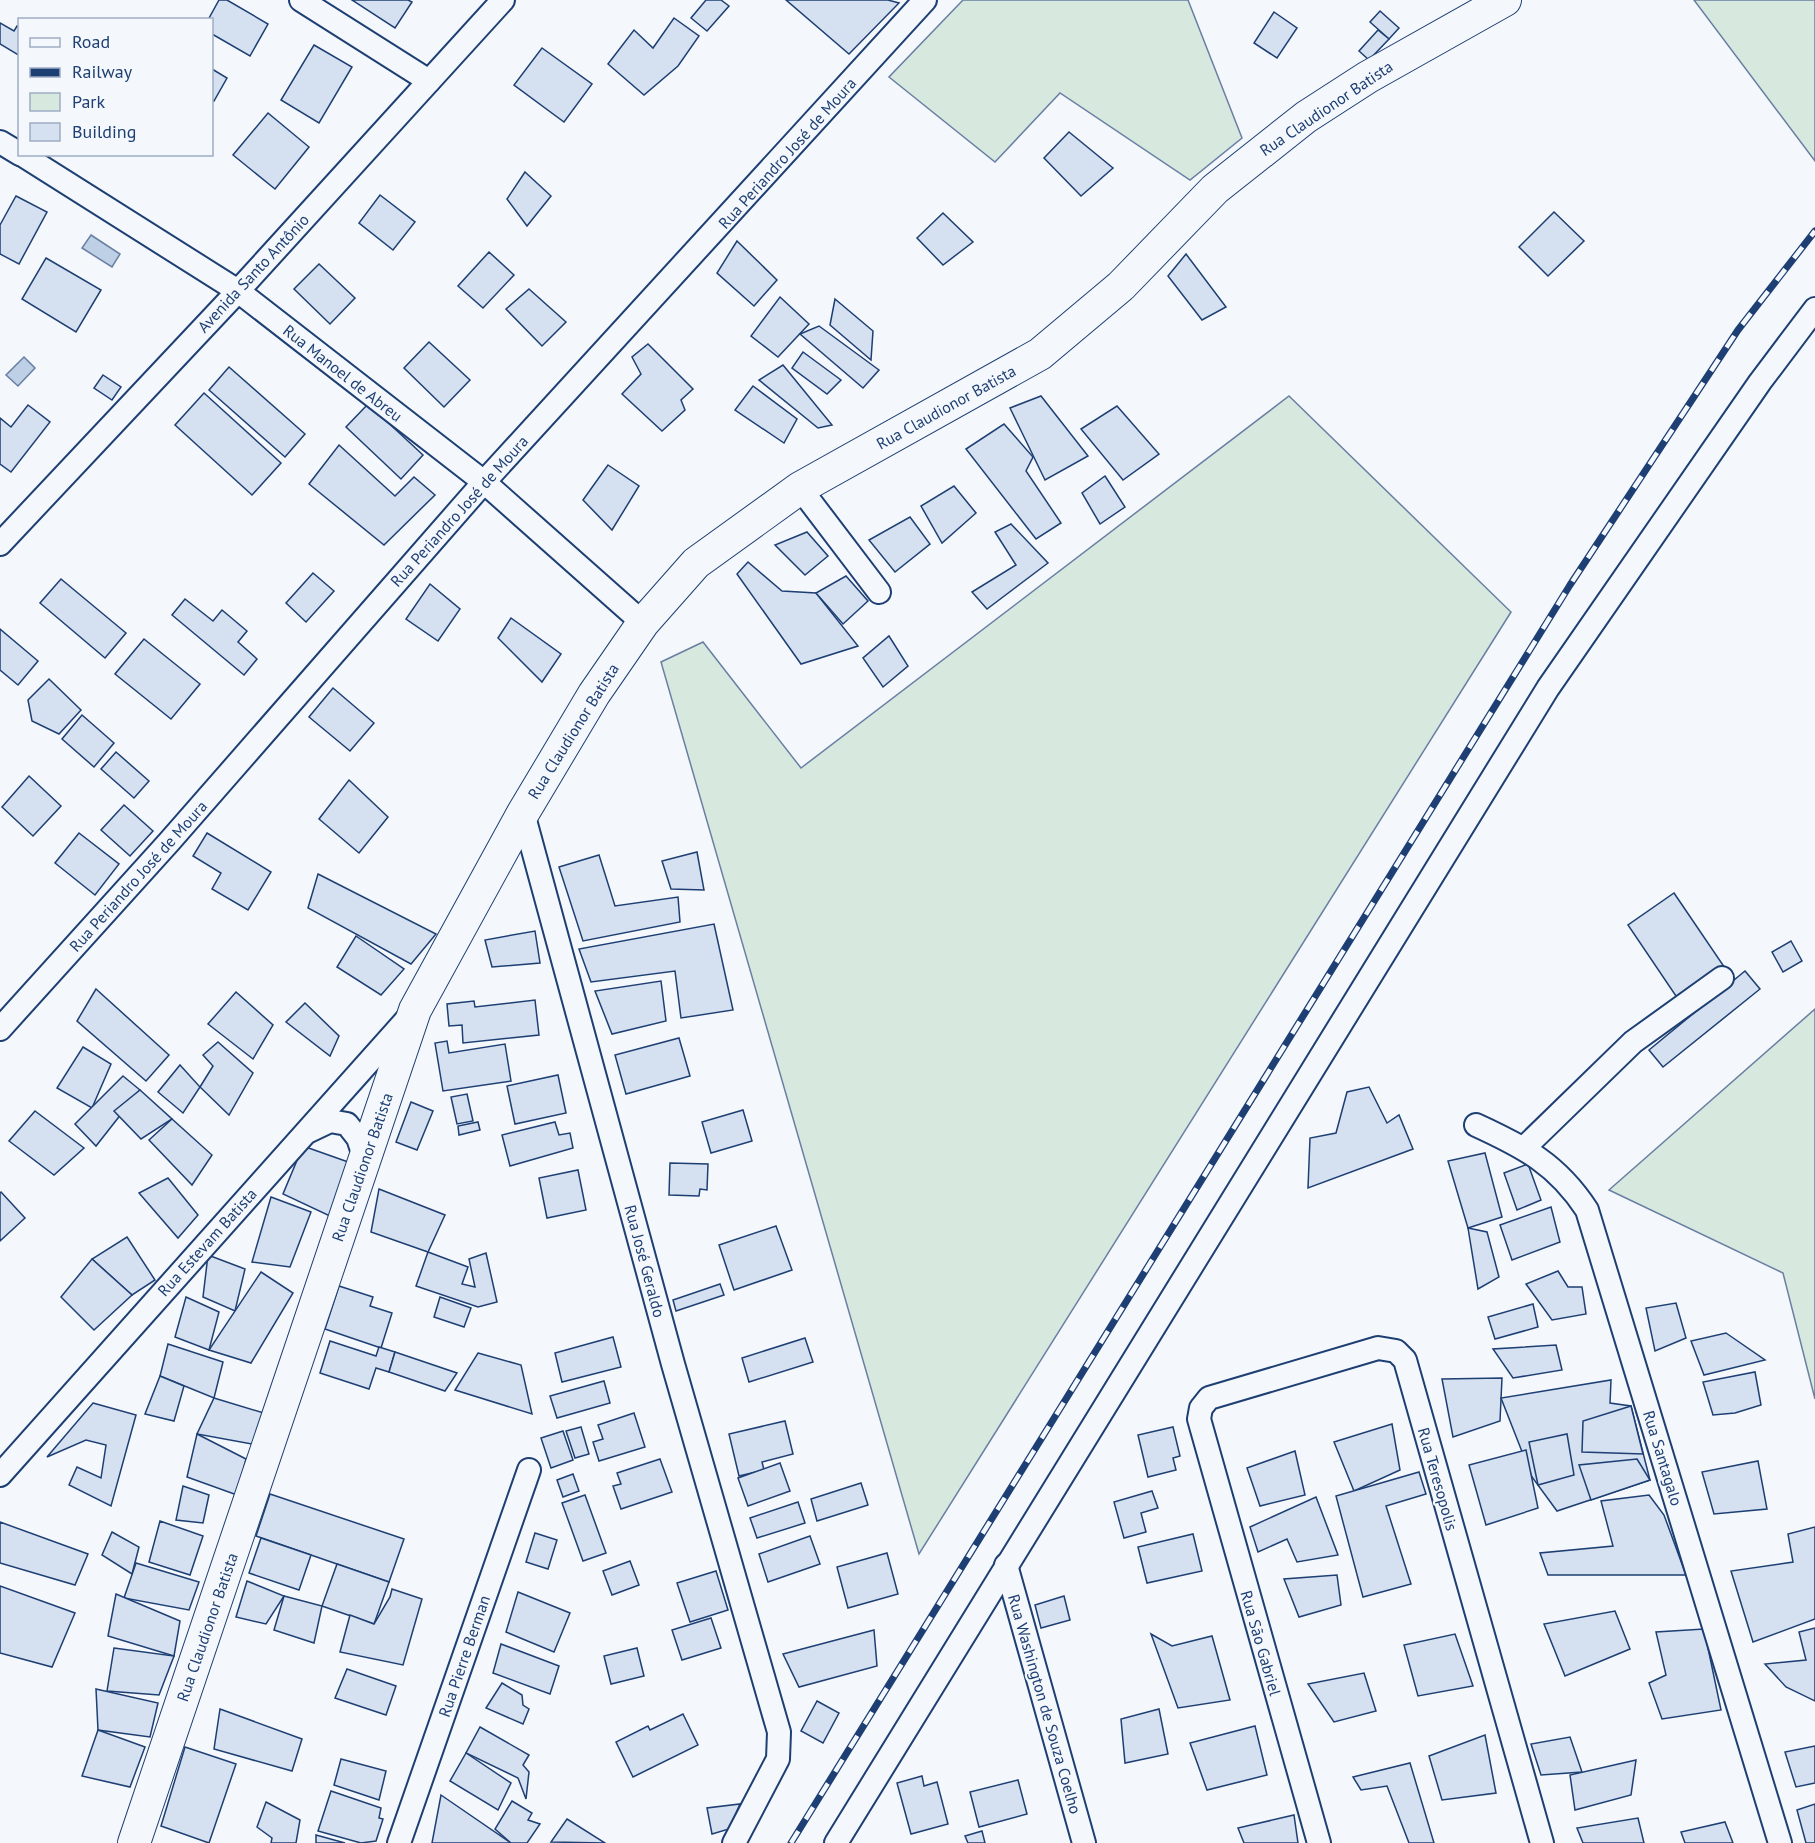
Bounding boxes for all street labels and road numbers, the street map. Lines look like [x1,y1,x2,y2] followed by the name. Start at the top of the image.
[1256,56,1396,160] street label: Rua Claudionor Batista
[714,73,860,233] street label: Rua Periandro José de Moura
[193,210,313,336] street label: Avenida Santo Antônio
[279,320,407,426] street label: Rua Manoel de Abreu
[873,360,1019,454] street label: Rua Claudionor Batista
[386,431,532,591] street label: Rua Periandro José de Moura
[523,659,623,803] street label: Rua Claudionor Batista
[65,796,211,956] street label: Rua Periandro José de Moura
[327,1090,397,1244] street label: Rua Claudionor Batista
[153,1184,261,1300] street label: Rua Estevam Batista
[620,1203,670,1319] street label: Rua José Geraldo
[1639,1408,1687,1508] street label: Rua Santagalo
[1414,1425,1462,1533] street label: Rua Teresopolis
[172,1550,242,1704] street label: Rua Claudionor Batista
[1236,1588,1286,1698] street label: Rua São Gabriel
[434,1592,494,1720] street label: Rua Pierre Berman
[1004,1592,1086,1816] street label: Rua Washington de Souza Coelho

